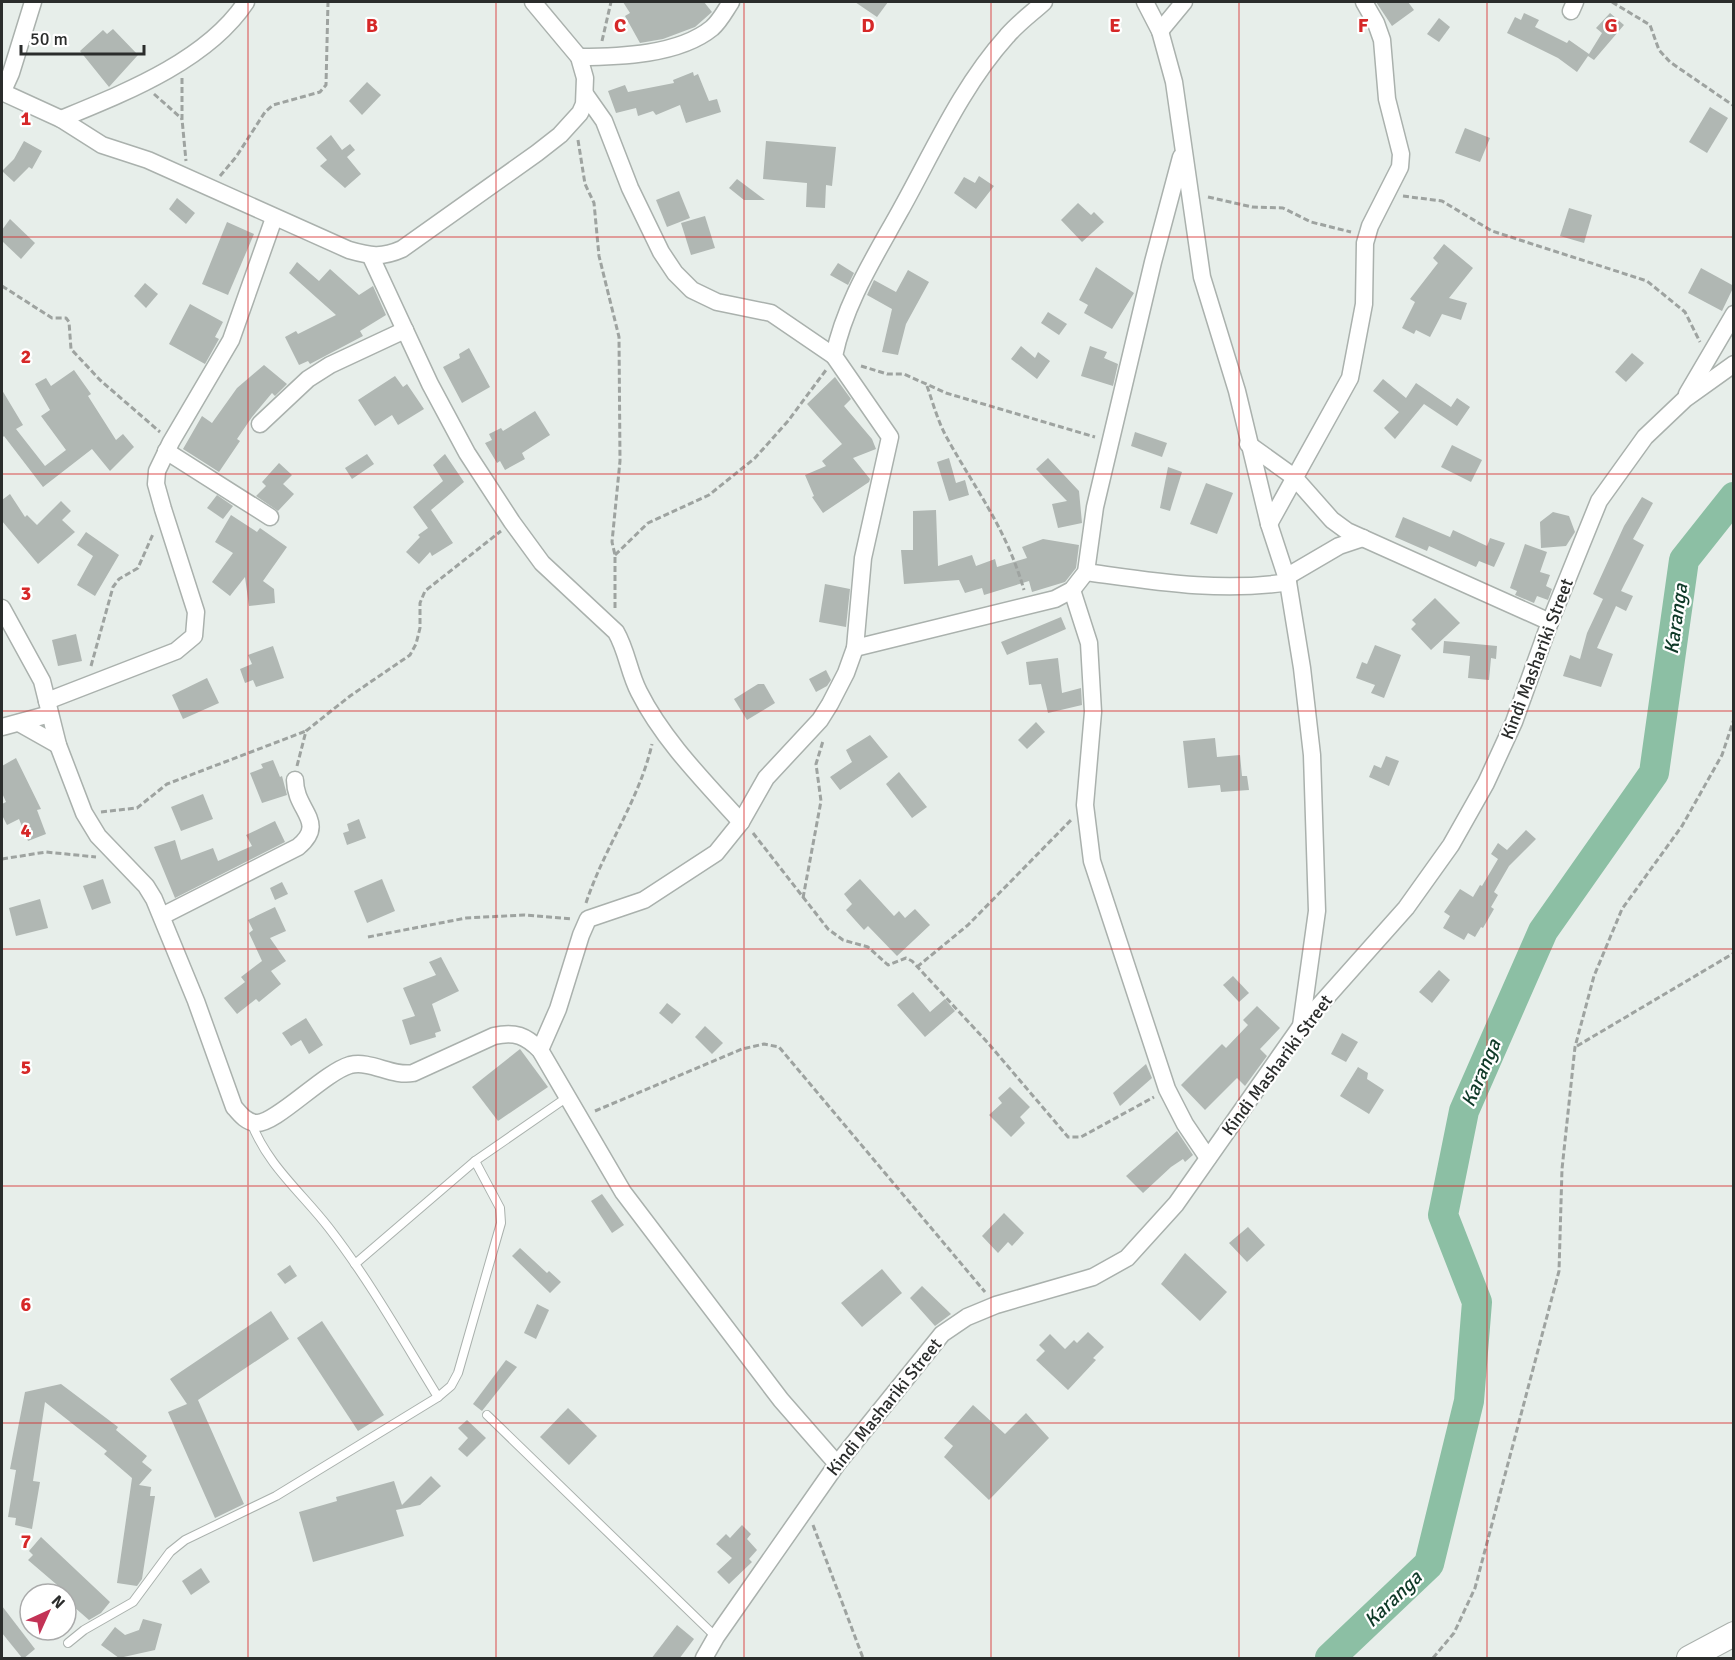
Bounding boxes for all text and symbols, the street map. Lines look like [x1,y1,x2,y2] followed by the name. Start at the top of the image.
[366,13,378,38] text: B
[614,13,626,38] text: C
[861,13,875,38] text: D
[1109,13,1121,38] text: E
[1358,13,1369,38] text: F
[1604,13,1618,38] text: G
[21,18,144,56] scale bar
[30,28,68,50] text: 50 m
[21,106,32,131] text: 1
[21,344,31,369] text: 2
[1496,575,1578,743] street label: Kindi Mashariki Street
[21,581,31,606] text: 3
[1659,581,1693,656] water label: Karanga
[21,818,32,843] text: 4
[1217,990,1337,1140] street label: Kindi Mashariki Street
[1456,1035,1507,1111] water label: Karanga
[21,1055,31,1080] text: 5
[21,1292,32,1317] text: 6
[822,1334,946,1480] street label: Kindi Mashariki Street
[21,1529,32,1554] text: 7
[1359,1565,1428,1633] water label: Karanga
[18,1582,78,1642] north arrow
[47,1591,69,1613] text: N

